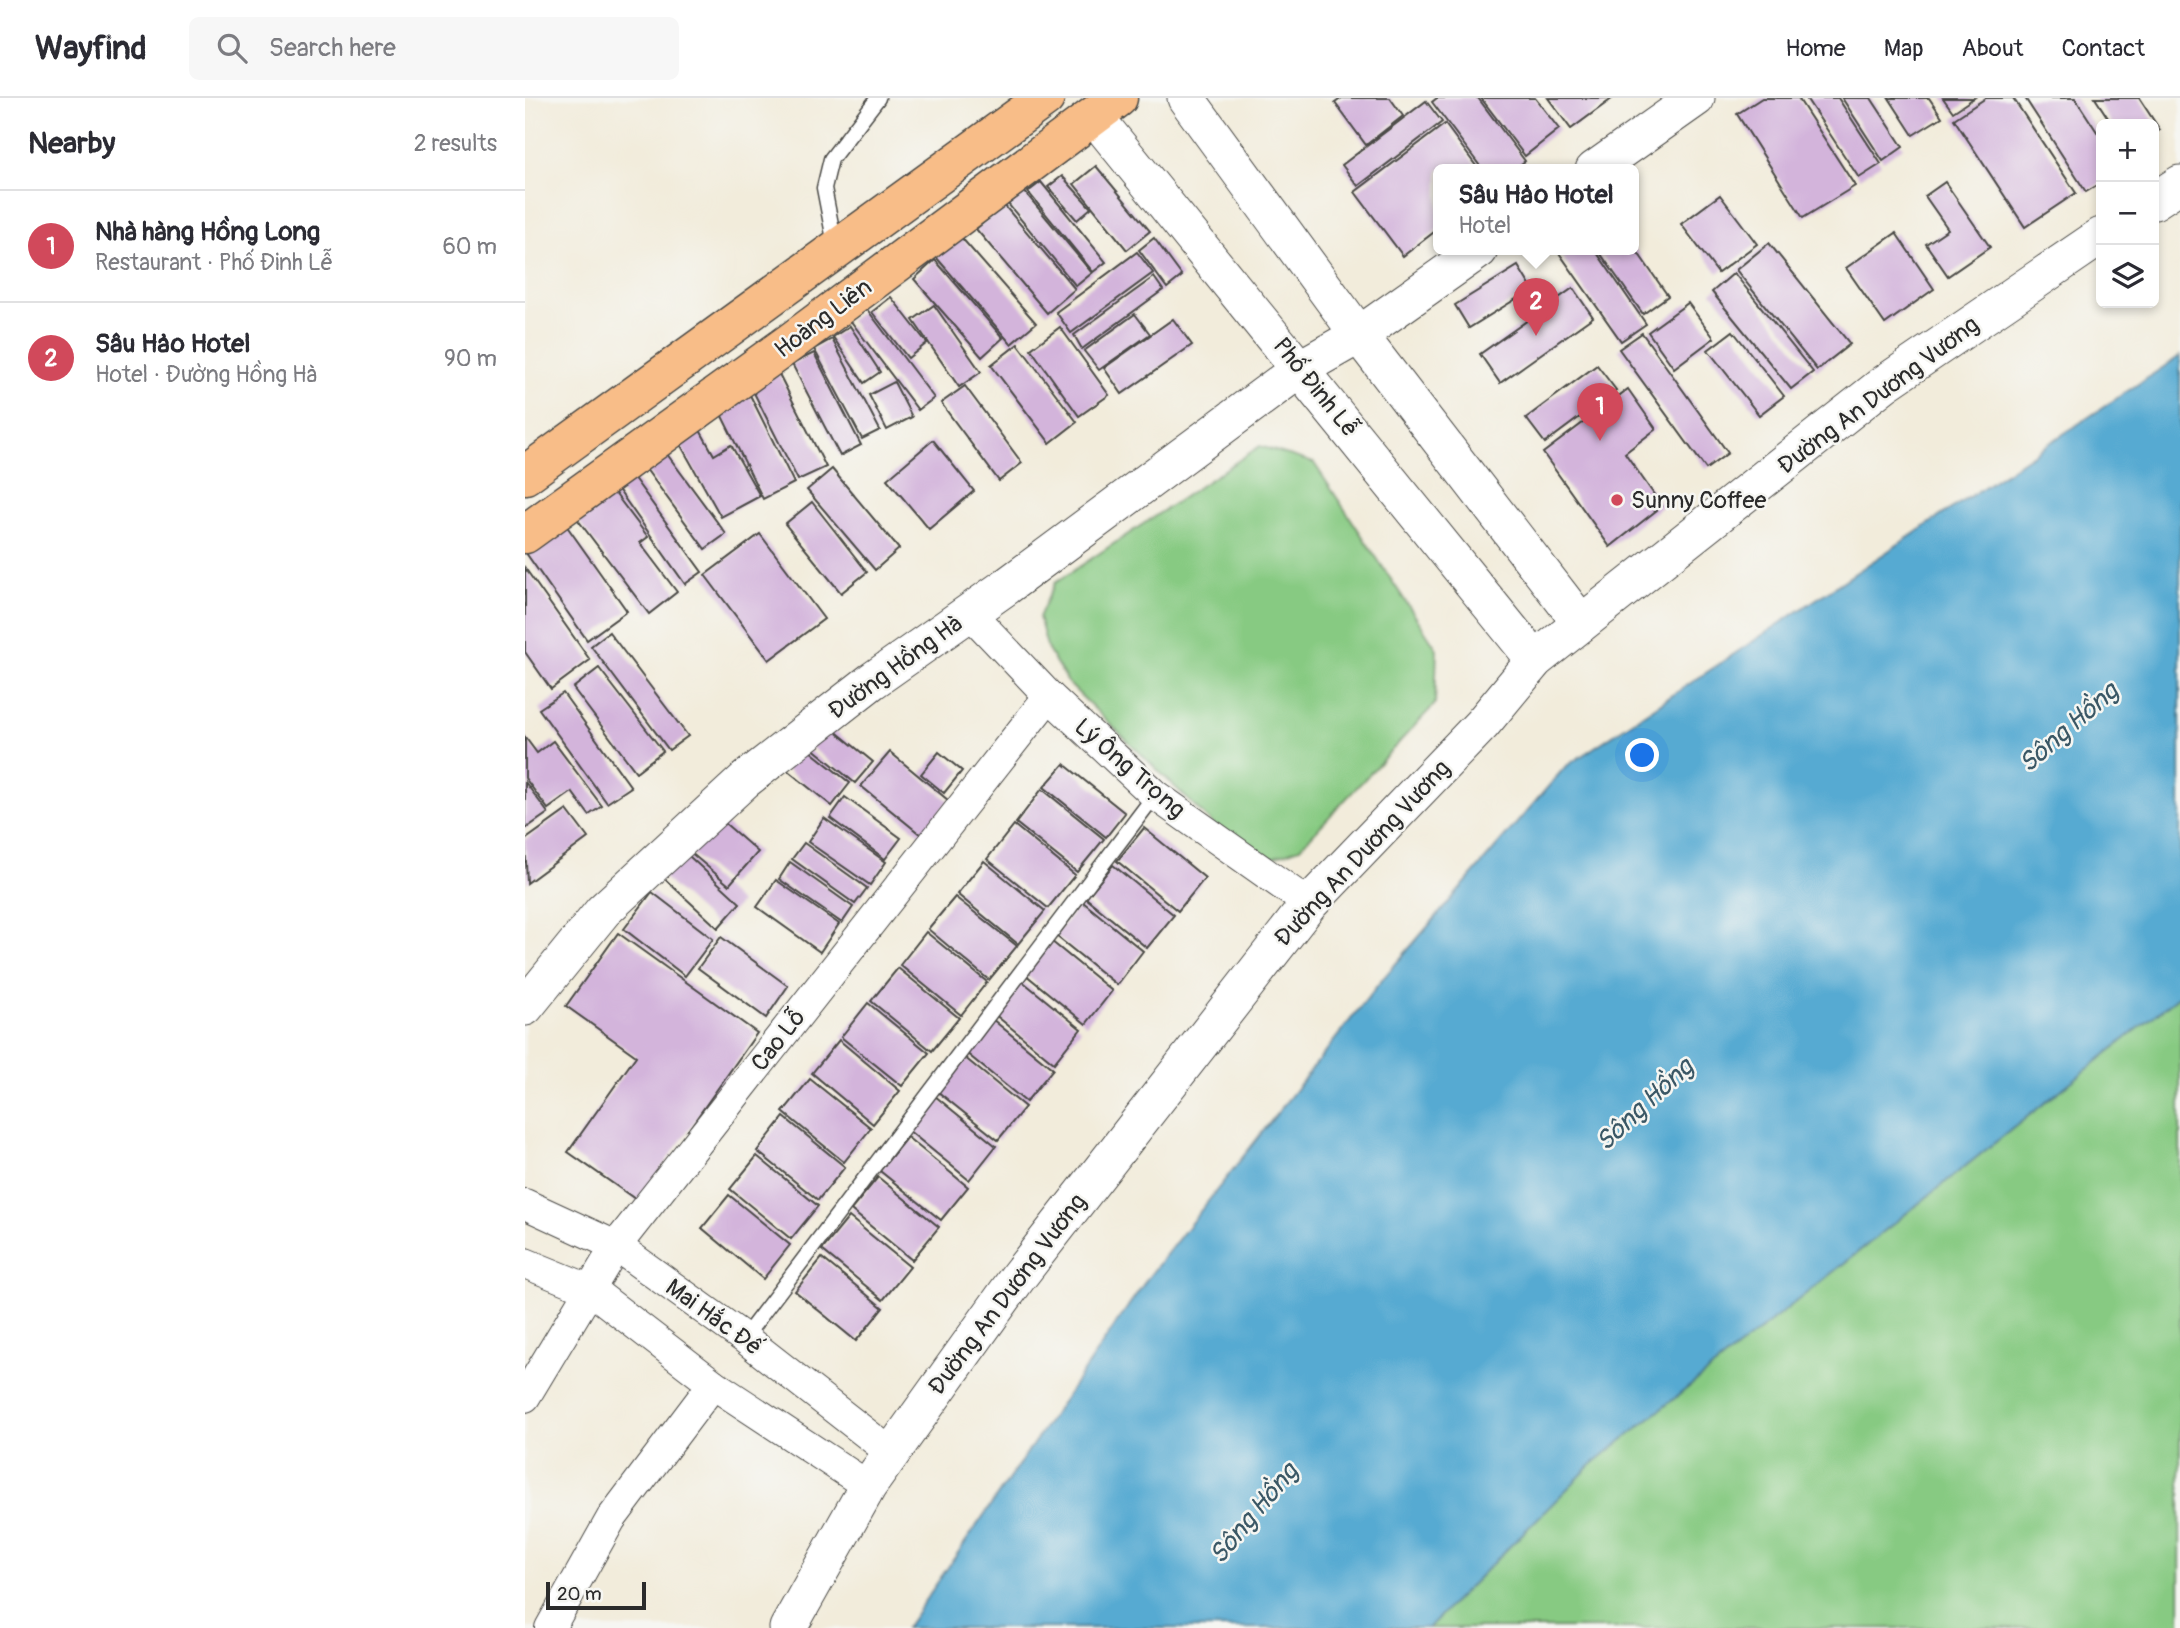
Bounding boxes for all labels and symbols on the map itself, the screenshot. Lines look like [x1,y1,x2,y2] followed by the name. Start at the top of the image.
[769,272,878,364] street label: Hoàng Liên
[1513,278,1559,336] pin: 2
[1772,310,1985,481] street label: Đường An Dương Vương
[1267,332,1364,443] street label: Phố Đinh Lễ
[1577,383,1623,441] pin: 1
[1631,486,1766,515] place label: Sunny Coffee
[1609,492,1625,508] marker: Sunny Coffee
[823,609,968,726] street label: Đường Hồng Hà
[2012,675,2126,780] water label: Sông Hồng
[1068,712,1191,824] street label: Lý Ông Trọng
[1625,738,1659,772] your location
[1268,754,1456,953] street label: Đường An Dương Vương
[745,1004,812,1077] street label: Cao Lỗ
[1589,1050,1701,1158] water label: Sông Hồng
[922,1188,1093,1401] street label: Đường An Dương Vương
[660,1273,768,1362] street label: Mai Hắc Đế
[1203,1455,1306,1570] water label: Sông Hồng
[546,1579,646,1611] scale bar

